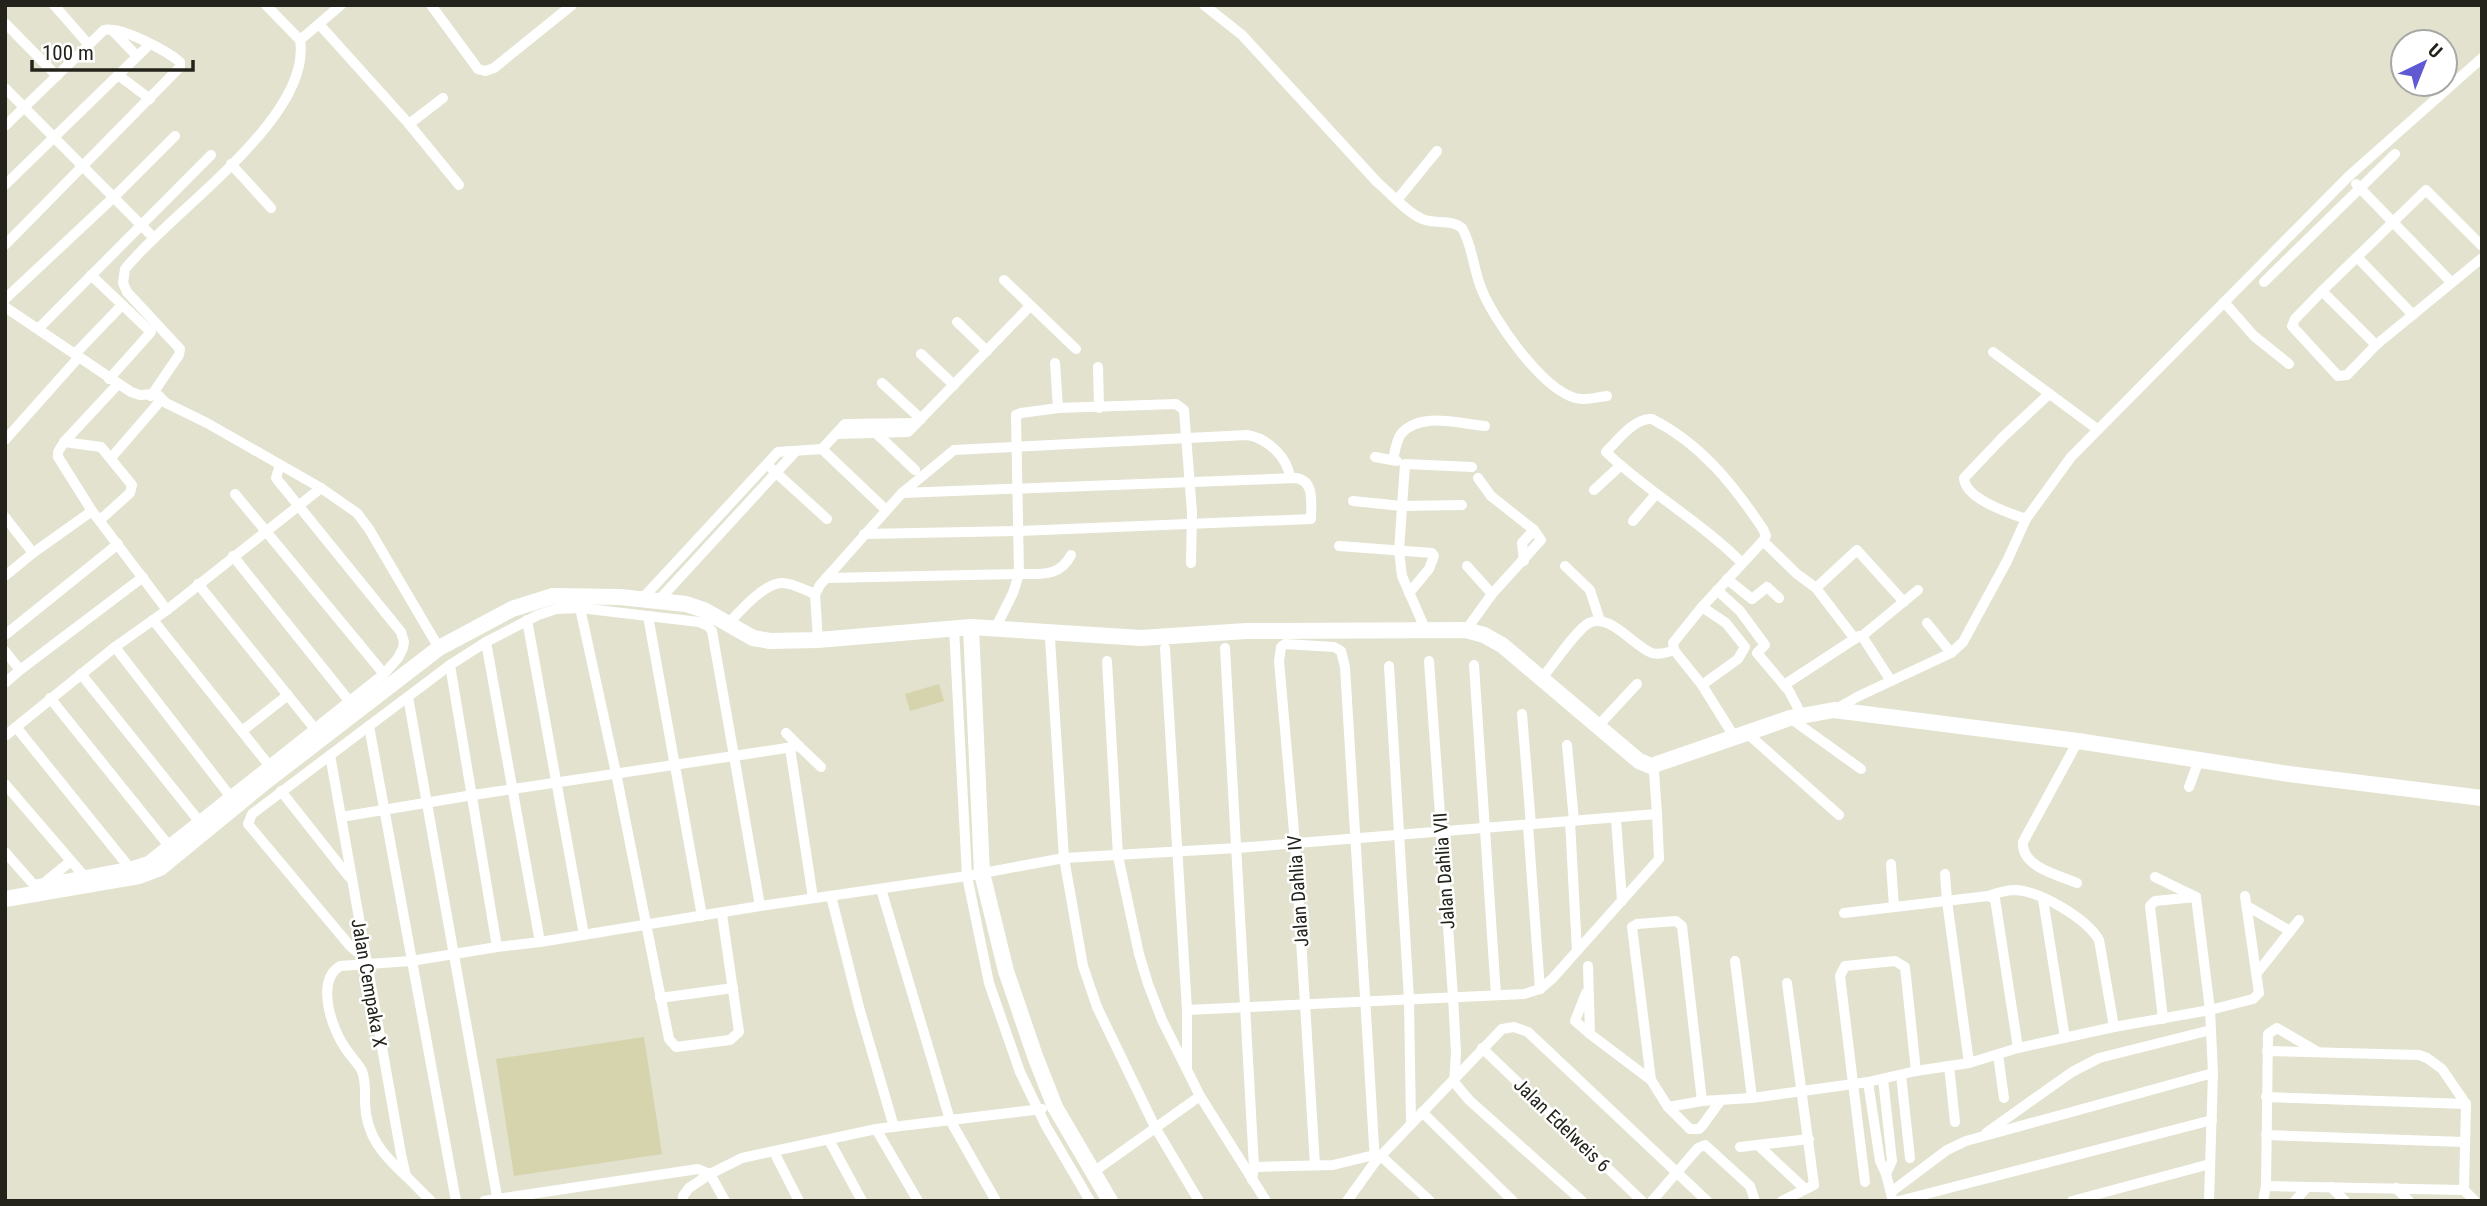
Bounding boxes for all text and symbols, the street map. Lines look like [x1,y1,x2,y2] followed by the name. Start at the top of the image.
[32,28,192,72] scale bar
[2389,28,2459,98] north arrow
[2423,39,2447,63] text: U
[42,41,94,65] text: 100 m
[1428,812,1460,930] street label: Jalan Dahlia VII
[1283,834,1313,948] street label: Jalan Dahlia IV
[346,917,392,1049] street label: Jalan Cempaka X
[1509,1073,1615,1177] street label: Jalan Edelweis 6

